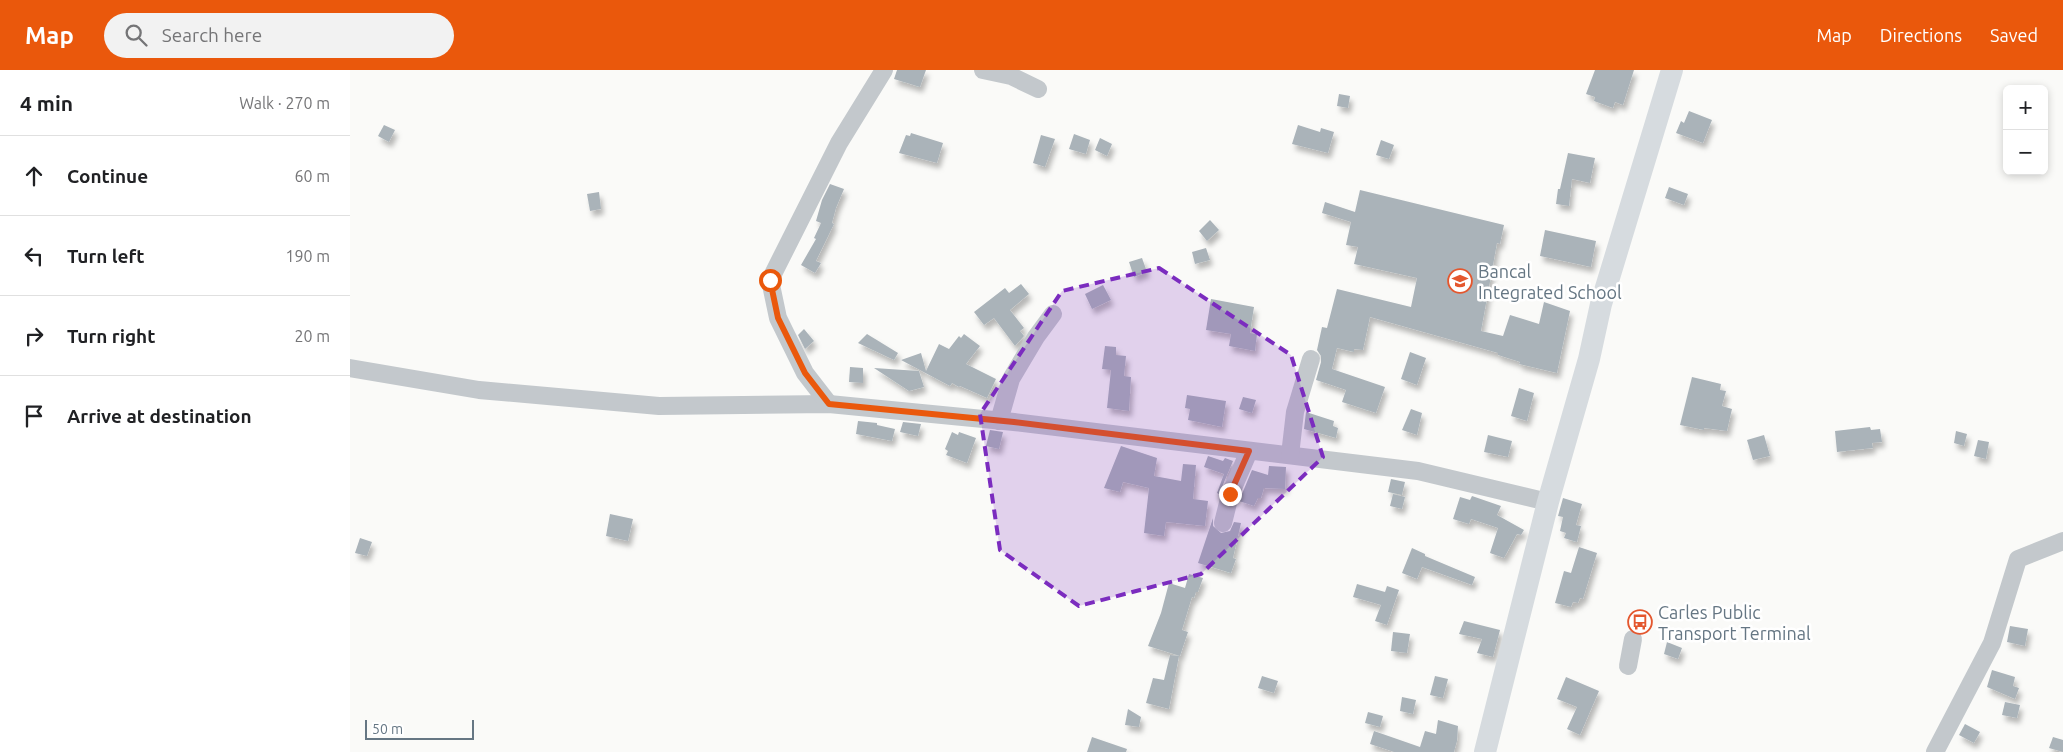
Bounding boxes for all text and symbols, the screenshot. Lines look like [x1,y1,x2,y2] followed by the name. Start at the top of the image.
[104,13,454,58] search box
[122,21,150,49] icon: search
[25,22,74,49] text: Map
[162,24,262,46] text: Search here
[1816,25,1852,45] text: Map
[1880,25,1962,45] text: Directions
[1990,25,2038,45] text: Saved
[2003,85,2048,175] map controls
[2003,85,2048,130] button: +
[20,91,73,115] text: 4 min
[239,94,330,112] text: Walk · 270 m
[2003,130,2048,175] button: −
[20,162,48,190] icon: ahead
[67,165,148,187] text: Continue
[294,167,330,185] text: 60 m
[20,242,48,270] icon: left
[67,245,145,267] text: Turn left
[285,247,330,265] text: 190 m
[1478,261,1622,302] place label: Bancal Integrated School
[1447,268,1473,294] school or university icon: Bancal Integrated School
[759,269,782,292] route start
[20,322,48,350] icon: right
[67,325,155,347] text: Turn right
[294,327,330,345] text: 20 m
[20,402,48,430] icon: arrive
[67,405,252,427] text: Arrive at destination
[1219,483,1242,506] route end
[1658,602,1811,643] place label: Carles Public Transport Terminal
[1627,609,1653,635] bus stop icon: Carles Public Transport Terminal
[365,717,474,740] scale bar
[372,721,403,737] text: 50 m

